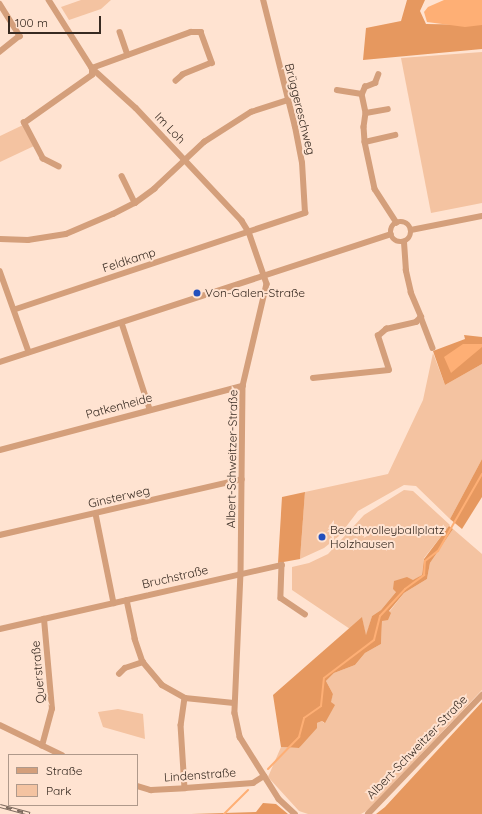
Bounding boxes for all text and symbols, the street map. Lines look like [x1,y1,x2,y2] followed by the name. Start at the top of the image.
[10,8,103,34] scale bar
[15,15,48,30] text: 100 m
[282,62,318,156] street label: Brüggereschweg
[152,109,188,147] street label: Im Loh
[101,245,157,275] street label: Feldkamp
[205,286,305,300] place label: Von-Galen-Straße
[192,288,202,298] marker: Von-Galen-Straße
[84,390,154,422] street label: Patkenheide
[224,390,240,528] street label: Albert-Schweitzer-Straße
[87,483,151,511] street label: Ginsterweg
[330,523,445,551] place label: Beachvolleyballplatz Holzhausen
[317,532,327,542] marker: Beachvolleyballplatz Holzhausen
[140,562,210,592] street label: Bruchstraße
[28,640,48,704] street label: Querstraße
[364,692,470,802] street label: Albert-Schweitzer-Straße
[8,754,138,806] legend
[46,763,83,778] text: Straße
[163,765,237,785] street label: Lindenstraße
[46,783,71,798] text: Park

